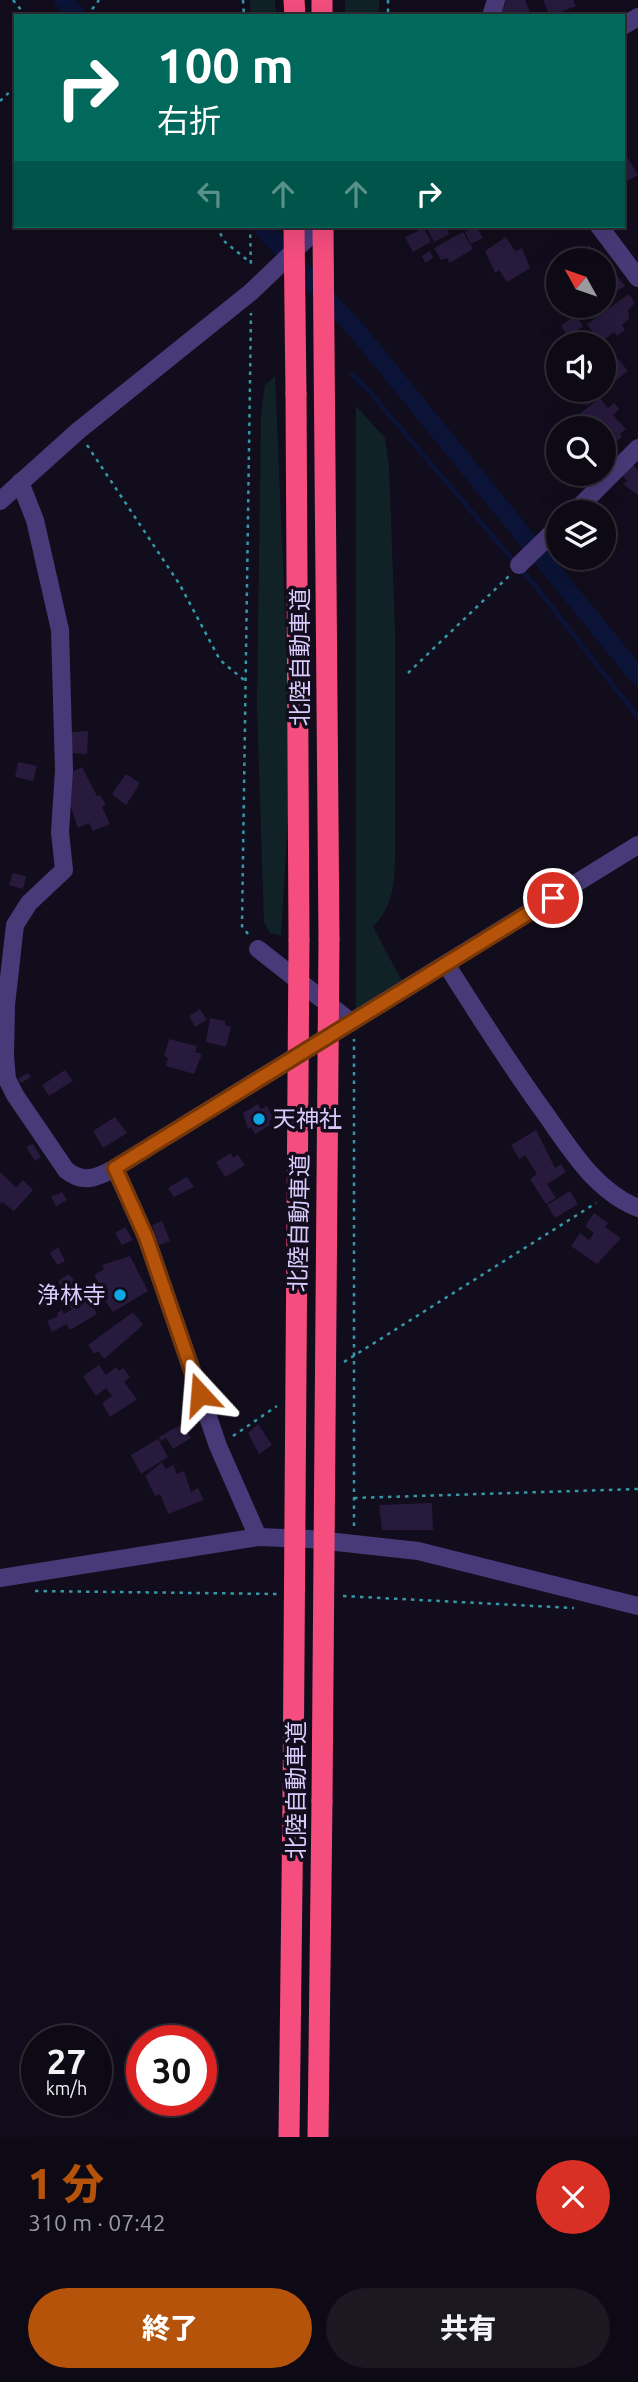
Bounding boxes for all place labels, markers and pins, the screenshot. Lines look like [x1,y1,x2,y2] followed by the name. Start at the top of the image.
[523,868,583,928] pin
[273,1106,342,1131] place label: 天神社
[251,1111,267,1127] marker: 天神社
[37,1282,106,1307] place label: 浄林寺
[112,1287,128,1303] marker: 浄林寺

